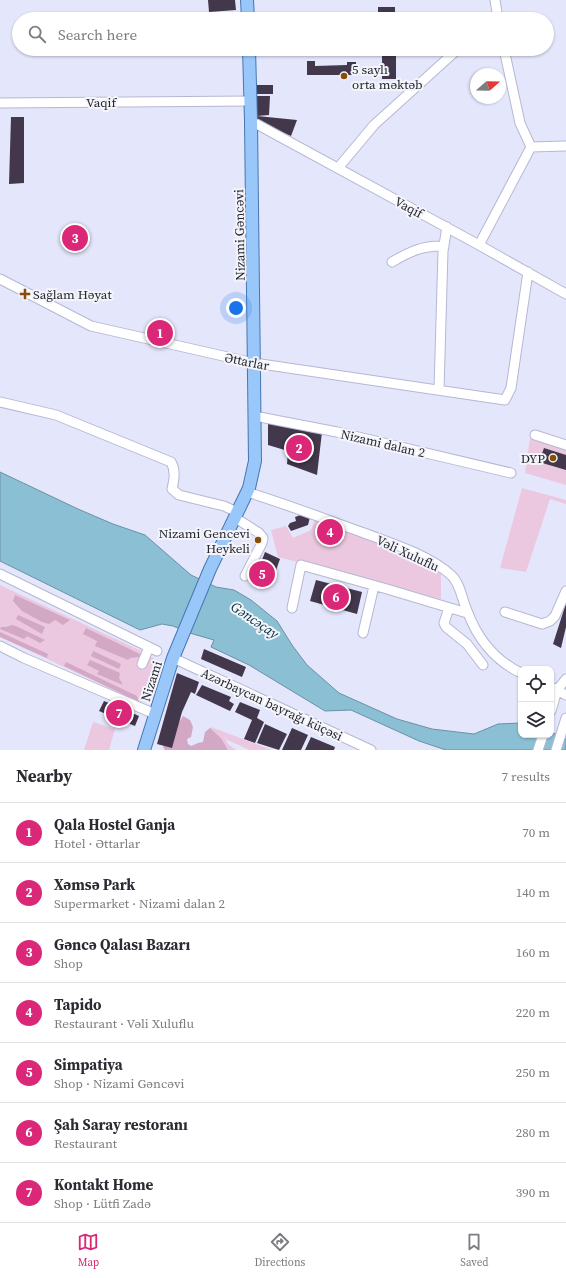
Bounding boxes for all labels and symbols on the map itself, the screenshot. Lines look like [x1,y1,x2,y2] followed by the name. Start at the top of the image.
[352,61,423,93] place label: 5 saylı orta məktəb
[470,68,506,104] north arrow
[339,71,349,81] marker: 5 saylı orta məktəb
[86,94,117,111] street label: Vaqif
[230,189,249,281] street label: Nizami Gəncəvi
[392,193,427,223] street label: Vaqif
[62,223,88,253] pin: 3
[33,286,112,303] place label: Sağlam Həyat
[20,289,30,299] marker: Sağlam Həyat
[226,298,246,318] your location
[147,318,173,348] pin: 1
[223,349,271,374] street label: Əttarlar
[339,426,427,461] street label: Nizami dalan 2
[286,433,312,463] pin: 2
[521,450,545,467] place label: DYP
[548,453,558,463] marker: DYP
[317,517,343,547] pin: 4
[159,525,250,557] place label: Nizami Gencevi Heykeli
[374,531,442,576] street label: Vəli Xuluflu
[253,535,263,545] marker: Nizami Gencevi Heykeli
[249,559,275,589] pin: 5
[323,582,349,612] pin: 6
[227,597,283,644] water label: Gəncəçay
[137,659,166,704] street label: Nizami
[198,664,345,745] street label: Azərbaycan bayrağı küçəsi
[106,698,132,728] pin: 7

